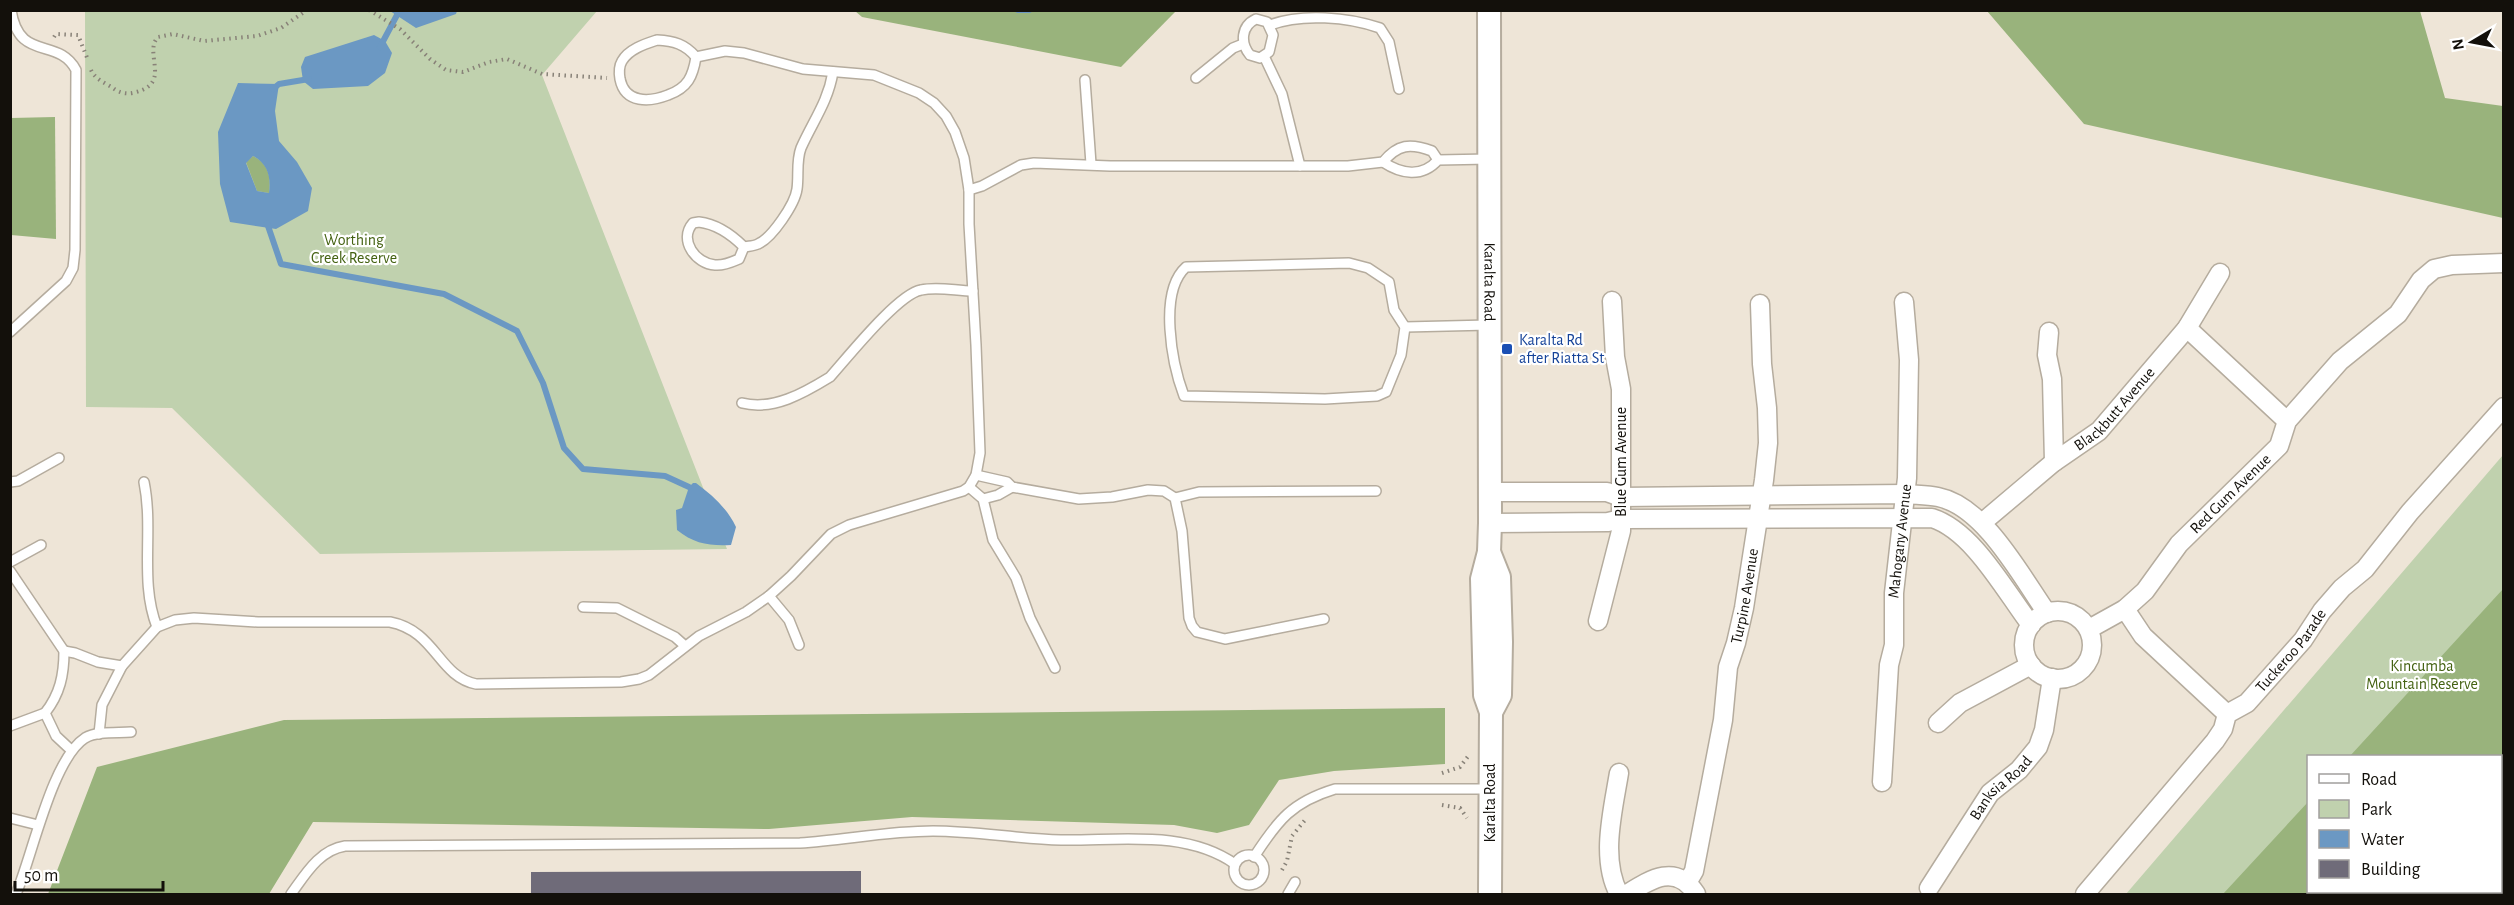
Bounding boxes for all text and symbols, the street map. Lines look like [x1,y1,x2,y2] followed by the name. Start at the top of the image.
[2442,12,2502,72] north arrow
[2449,38,2467,51] text: N
[311,232,397,266] park label: Worthing Creek Reserve
[1481,242,1498,322] street label: Karalta Road
[1519,332,1604,366] place label: Karalta Rd after Riatta St
[1500,342,1514,356] marker: Karalta Rd after Riatta St
[2071,364,2158,454] street label: Blackbutt Avenue
[1613,407,1629,517] street label: Blue Gum Avenue
[2187,451,2274,537] street label: Red Gum Avenue
[1885,483,1914,599] street label: Mahogany Avenue
[1728,547,1761,645] street label: Turpine Avenue
[2253,606,2329,695] street label: Tuckeroo Parade
[2366,658,2478,692] park label: Kincumba Mountain Reserve
[1967,753,2035,823] street label: Banksia Road
[2307,755,2502,893] legend
[1482,763,1498,843] street label: Karalta Road
[2361,771,2397,789] text: Road
[2361,801,2393,819] text: Park
[2361,831,2404,849] text: Water
[15,854,164,892] scale bar
[2361,861,2421,879] text: Building
[24,867,58,885] text: 50 m

